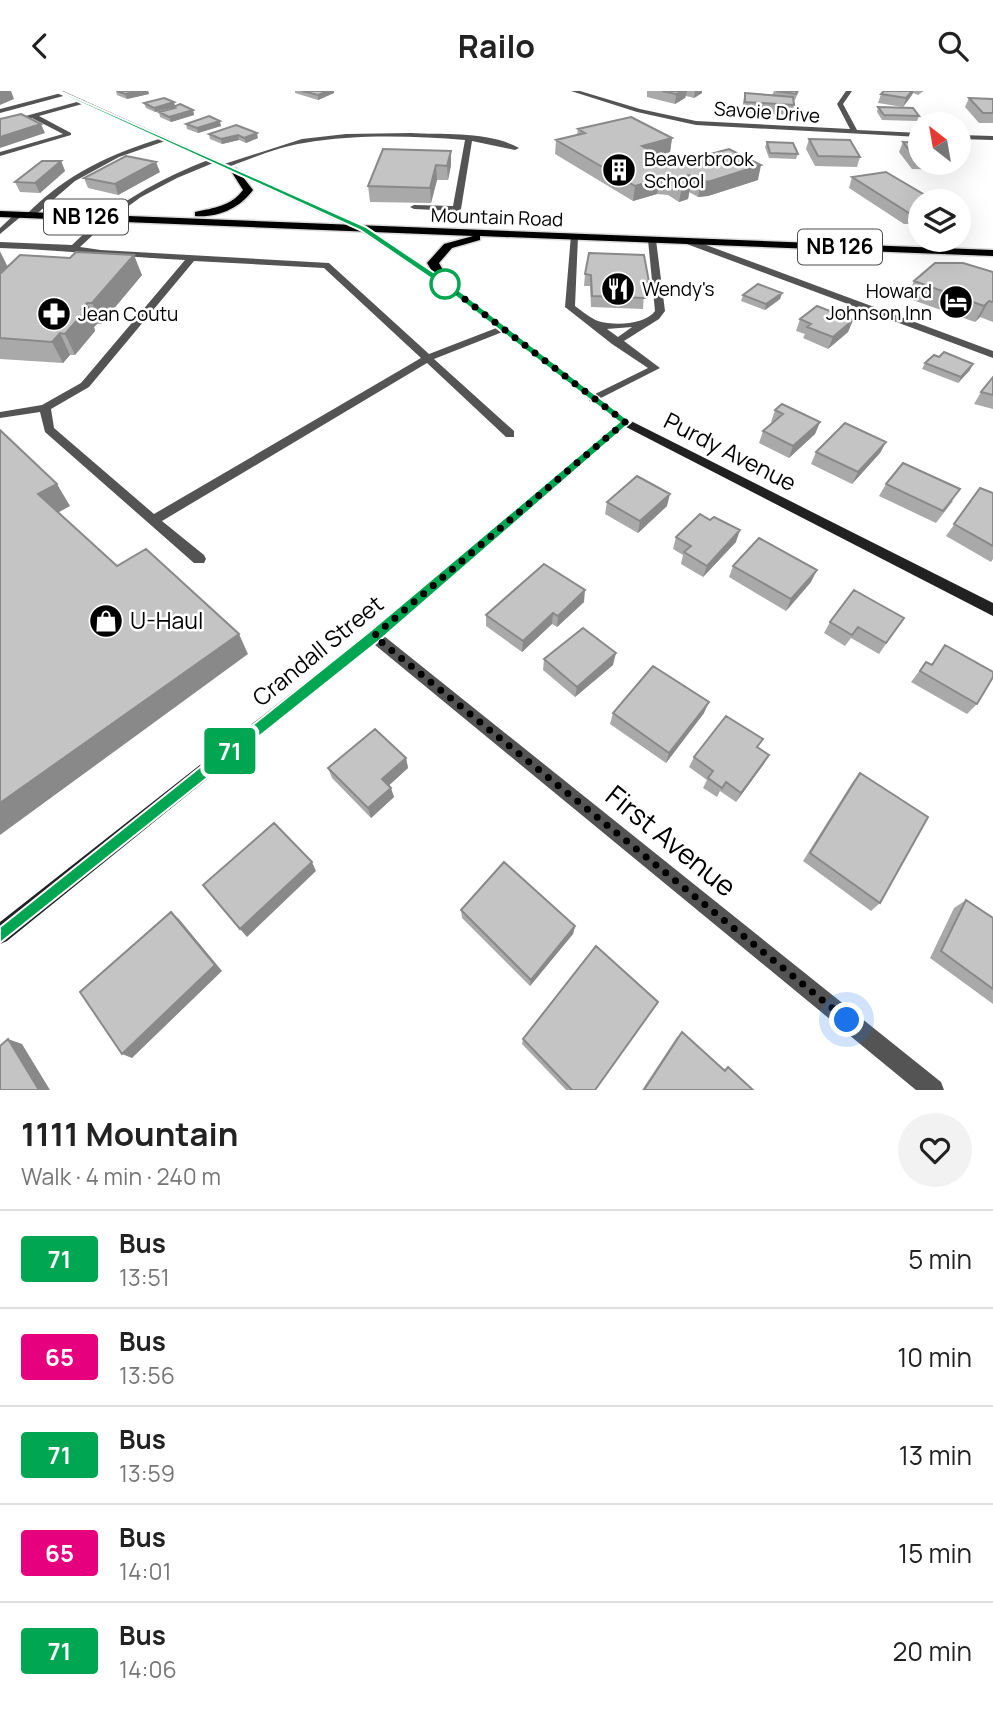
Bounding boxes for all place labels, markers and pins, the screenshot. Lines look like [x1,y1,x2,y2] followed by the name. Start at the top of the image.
[644,146,754,194] place label: Beaverbrook School
[600,151,638,189] building icon: Beaverbrook School
[430,269,460,299] unlabelled marker
[599,270,637,308] restaurant icon: Wendy's
[642,276,714,302] place label: Wendy's
[826,278,932,326] place label: Howard Johnson Inn
[937,283,975,321] hotel icon: Howard Johnson Inn
[35,295,73,333] pharmacy icon: Jean Coutu
[78,301,178,327] place label: Jean Coutu
[87,602,125,640] shop icon: U-Haul
[130,604,203,636] place label: U-Haul

